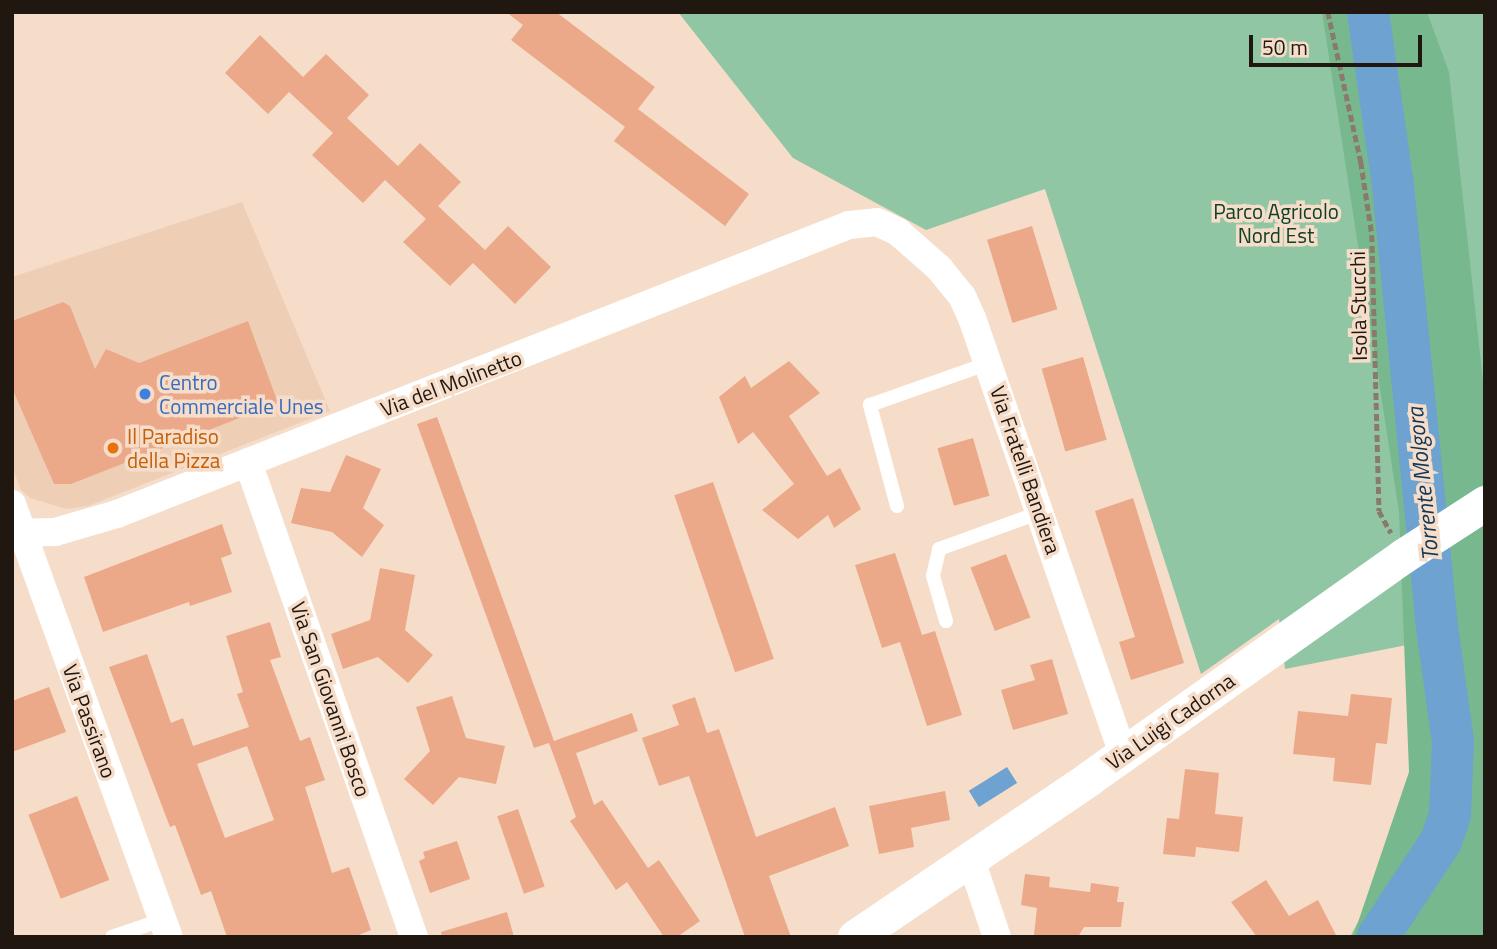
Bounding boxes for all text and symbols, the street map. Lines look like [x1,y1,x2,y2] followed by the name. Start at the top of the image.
[1252,21,1425,65] scale bar
[1262,31,1308,63] text: 50 m
[1213,198,1339,248] park label: Parco Agricolo Nord Est
[1344,251,1372,361] street label: Isola Stucchi
[377,345,525,421] street label: Via del Molinetto
[159,369,324,419] place label: Centro Commerciale Unes
[985,383,1067,557] street label: Via Fratelli Bandiera
[137,386,153,402] marker: Centro Commerciale Unes
[1401,406,1445,562] water label: Torrente Molgora
[127,423,220,473] place label: Il Paradiso della Pizza
[105,440,121,456] marker: Il Paradiso della Pizza
[286,598,376,800] street label: Via San Giovanni Bosco
[58,661,122,781] street label: Via Passirano
[1101,667,1239,775] street label: Via Luigi Cadorna

